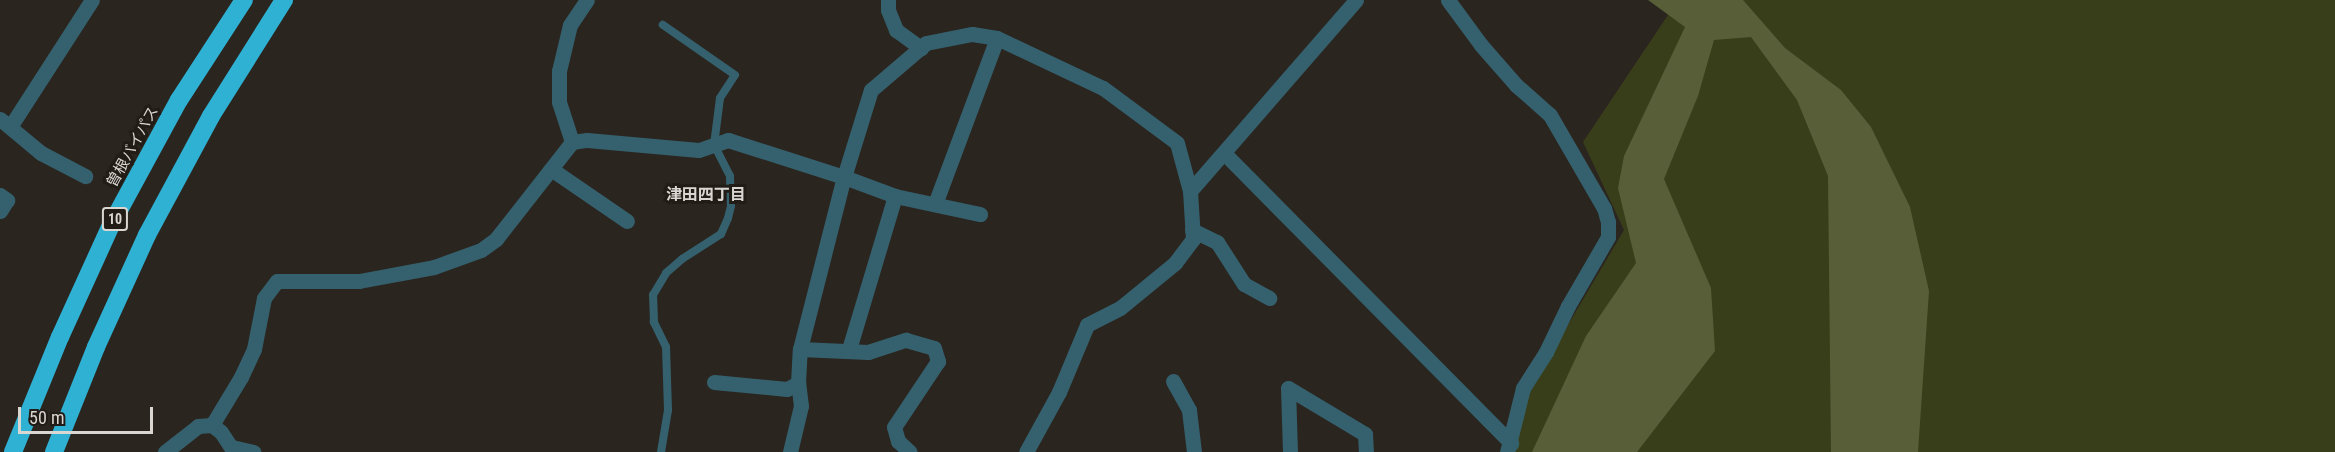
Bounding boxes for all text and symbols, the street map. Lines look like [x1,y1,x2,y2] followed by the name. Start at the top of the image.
[103,103,163,191] street label: 曽根バイパス
[666,185,746,205] district label: 津田四丁目
[102,208,128,230] road number: 10
[21,395,156,433] scale bar
[29,407,64,428] text: 50 m

